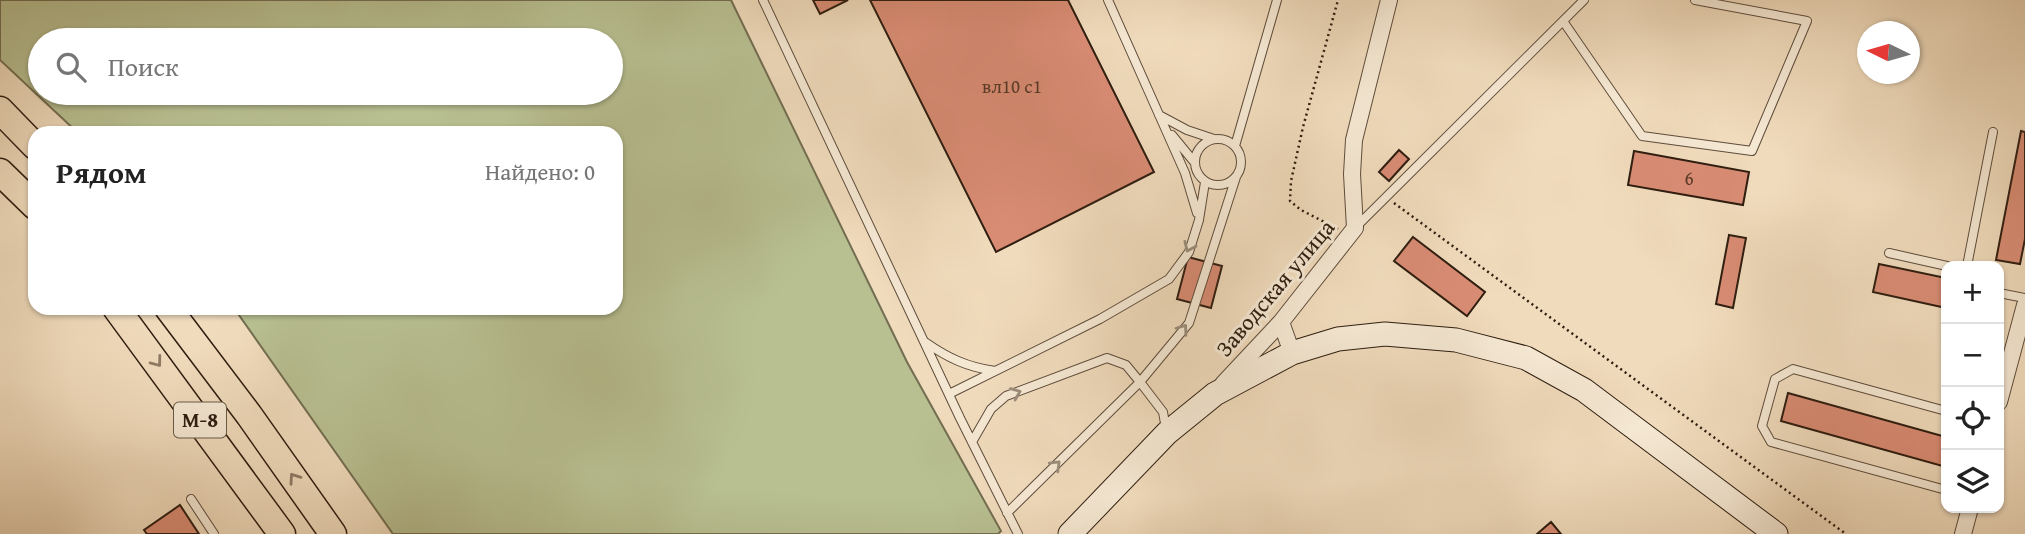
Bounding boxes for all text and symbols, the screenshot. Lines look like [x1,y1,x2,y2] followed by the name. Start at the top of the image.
[1857,21,1920,84] north arrow
[28,28,623,105] search box
[108,47,179,86] text: Поиск
[52,48,90,86] icon: search
[982,72,1042,100] house number: вл10 с1
[56,150,147,194] text: Рядом
[485,155,595,188] text: Найдено: 0
[1684,164,1694,192] house number: 6
[1207,212,1342,364] street label: Заводская улица
[1183,240,1197,252] one-way arrow
[1941,261,2004,513] map controls
[1941,261,2004,324] button: +
[1175,324,1187,337] one-way arrow
[1941,324,2004,387] button: −
[149,355,162,367] one-way arrow
[1009,387,1021,401] one-way arrow
[1941,387,2004,450] button: locate
[174,402,226,438] road number: М-8
[1941,450,2004,513] button: layers
[1048,461,1060,473] one-way arrow
[289,473,302,486] one-way arrow

